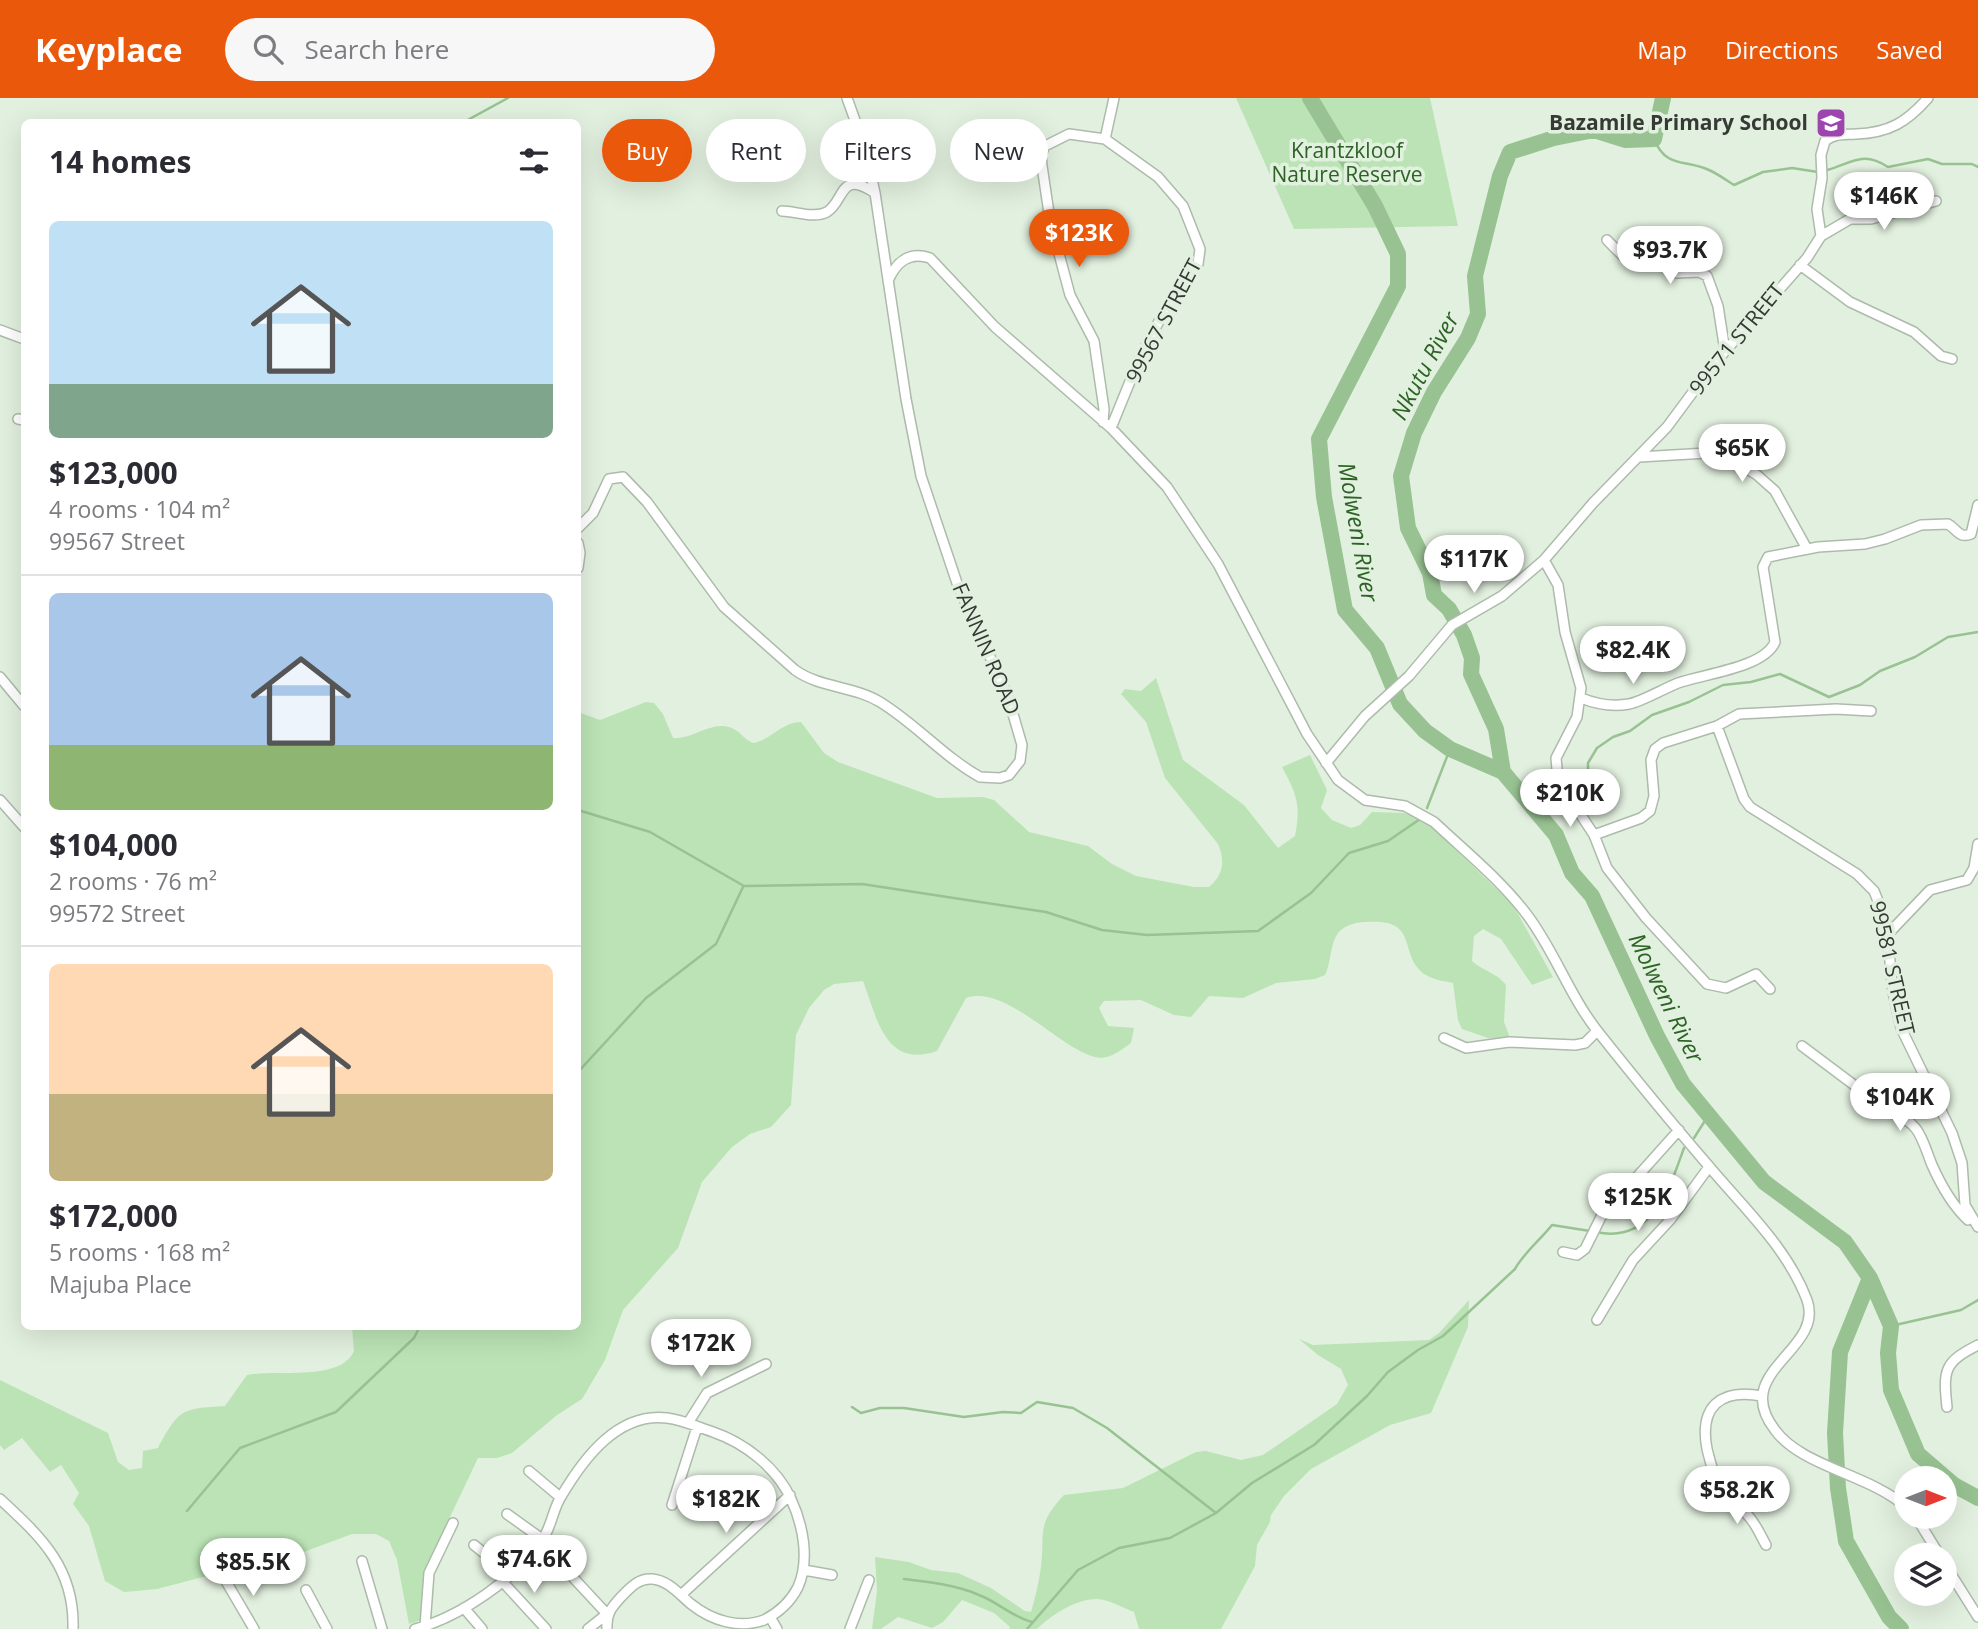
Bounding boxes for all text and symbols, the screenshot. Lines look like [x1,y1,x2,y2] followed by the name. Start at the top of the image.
[225,18,715,81] search box
[35,27,183,72] text: Keyplace
[249,30,287,68] icon: search
[305,31,449,67] text: Search here
[1637,33,1687,66] text: Map
[1725,33,1838,66] text: Directions
[1876,33,1943,66] text: Saved
[1814,106,1848,140] school or university icon: Bazamile Primary School
[1549,108,1808,136] place label: Bazamile Primary School
[602,119,692,182] chip: Buy
[706,119,806,182] chip: Rent
[820,119,936,182] chip: Filters
[950,119,1048,182] chip: New
[1271,136,1423,188] park label: Krantzkloof Nature Reserve
[49,141,192,182] text: 14 homes
[515,142,553,180] icon: filters
[1835,172,1933,232] pin: $146K
[1850,179,1918,211] text: $146K
[1030,209,1128,269] pin: $123K
[1045,216,1113,248] text: $123K
[1613,226,1727,286] pin: $93.7K
[1633,233,1707,265] text: $93.7K
[1119,253,1208,387] street label: 99567 STREET
[238,266,364,392] icon: home
[1682,276,1790,400] street label: 99571 STREET
[1382,305,1466,425] water label: Nkutu River
[1701,424,1783,484] pin: $65K
[1715,431,1769,463] text: $65K
[49,452,178,493] text: $123,000
[1331,460,1387,605] water label: Molweni River
[49,493,230,525] text: 4 rooms · 104 m²
[49,525,185,557] text: 99567 Street
[1425,536,1523,595] pin: $117K
[1440,542,1508,574] text: $117K
[947,578,1027,719] street label: FANNIN ROAD
[1576,626,1690,686] pin: $82.4K
[1596,633,1670,665] text: $82.4K
[238,638,364,764] icon: home
[1521,770,1619,829] pin: $210K
[1536,776,1604,808] text: $210K
[49,824,178,865] text: $104,000
[49,865,217,897] text: 2 rooms · 76 m²
[49,897,185,929] text: 99572 Street
[1864,898,1922,1038] street label: 99581 STREET
[1622,927,1713,1069] water label: Molweni River
[238,1009,364,1135] icon: home
[1851,1074,1949,1133] pin: $104K
[1866,1080,1934,1112] text: $104K
[1589,1174,1687,1233] pin: $125K
[1604,1180,1672,1212] text: $125K
[49,1195,178,1236] text: $172,000
[49,1236,230,1268] text: 5 rooms · 168 m²
[49,1268,192,1300] text: Majuba Place
[652,1320,750,1379] pin: $172K
[667,1326,735,1358] text: $172K
[1680,1466,1794,1526] pin: $58.2K
[1894,1466,1956,1530] north arrow
[1894,1466,1957,1606] map controls
[1700,1473,1774,1505] text: $58.2K
[677,1476,775,1535] pin: $182K
[692,1482,760,1514] text: $182K
[477,1536,591,1595] pin: $74.6K
[196,1538,310,1598] pin: $85.5K
[497,1542,571,1574] text: $74.6K
[1894,1543,1957,1606] button: layers
[216,1545,290,1577] text: $85.5K

